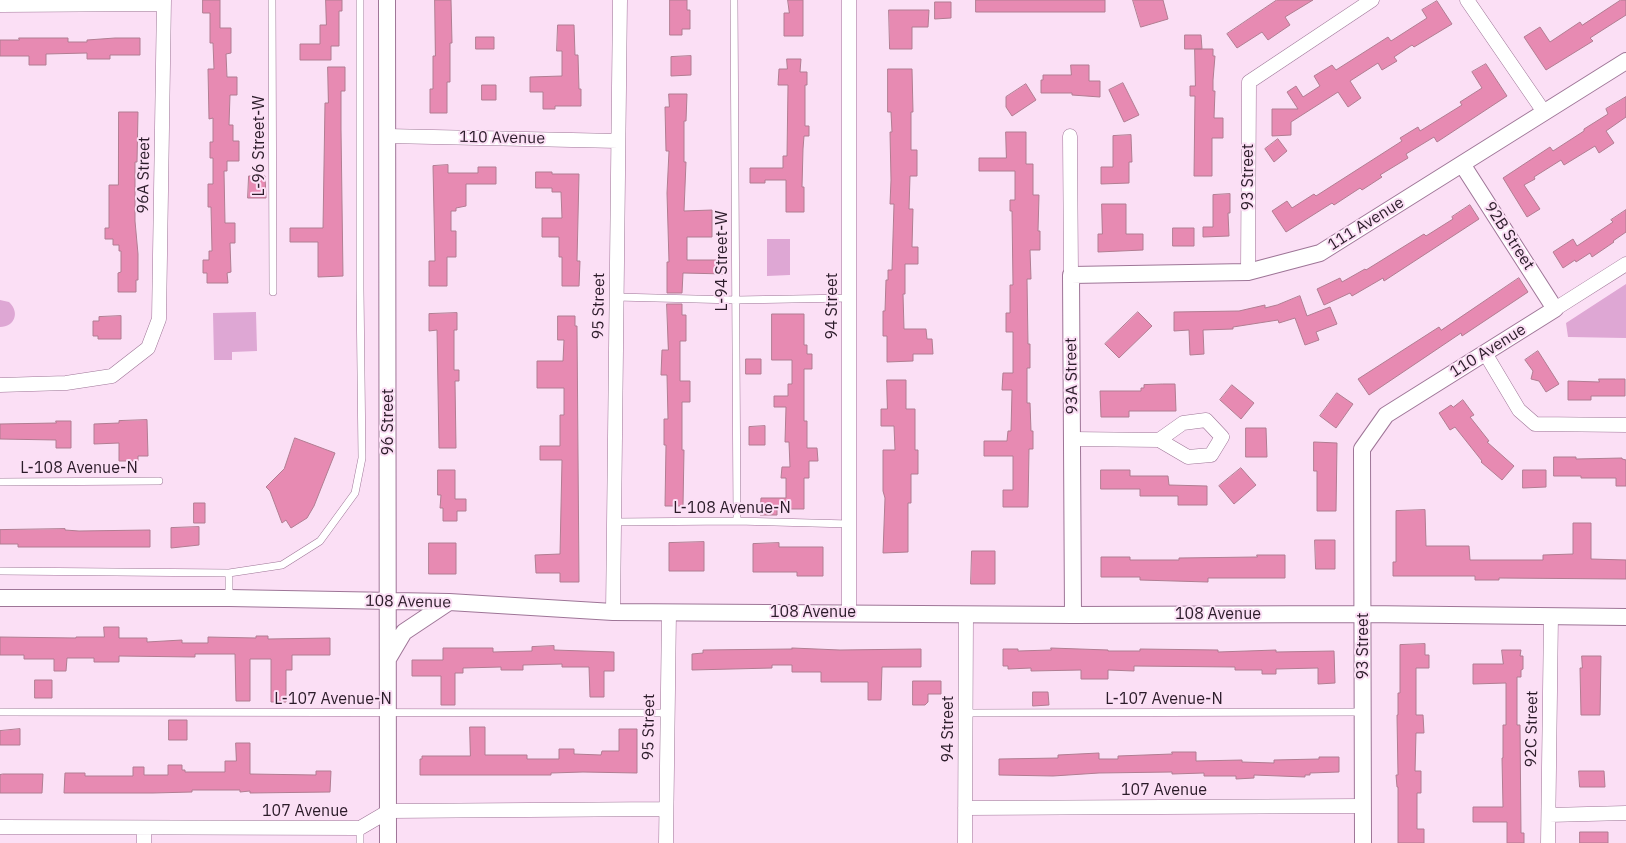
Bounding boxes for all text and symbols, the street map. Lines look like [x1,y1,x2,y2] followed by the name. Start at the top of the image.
[249,96,269,196] street label: L-96 Street-W
[459,128,545,148] street label: 110 Avenue
[134,136,154,214] street label: 96A Street
[1238,144,1258,210] street label: 93 Street
[1324,193,1408,255] street label: 111 Avenue
[1480,198,1538,274] street label: 92B Street
[712,211,732,311] street label: L-94 Street-W
[589,272,609,340] street label: 95 Street
[822,273,842,339] street label: 94 Street
[1446,320,1530,382] street label: 110 Avenue
[1062,337,1082,415] street label: 93A Street
[378,389,398,455] street label: 96 Street
[20,458,138,478] street label: L-108 Avenue-N
[673,498,791,518] street label: L-108 Avenue-N
[365,592,451,612] street label: 108 Avenue
[770,602,856,622] street label: 108 Avenue
[1175,604,1261,624] street label: 108 Avenue
[1353,613,1373,679] street label: 93 Street
[274,689,392,709] street label: L-107 Avenue-N
[1105,689,1223,709] street label: L-107 Avenue-N
[1522,690,1542,768] street label: 92C Street
[639,693,659,761] street label: 95 Street
[938,696,958,762] street label: 94 Street
[1121,780,1207,800] street label: 107 Avenue
[262,801,348,821] street label: 107 Avenue

